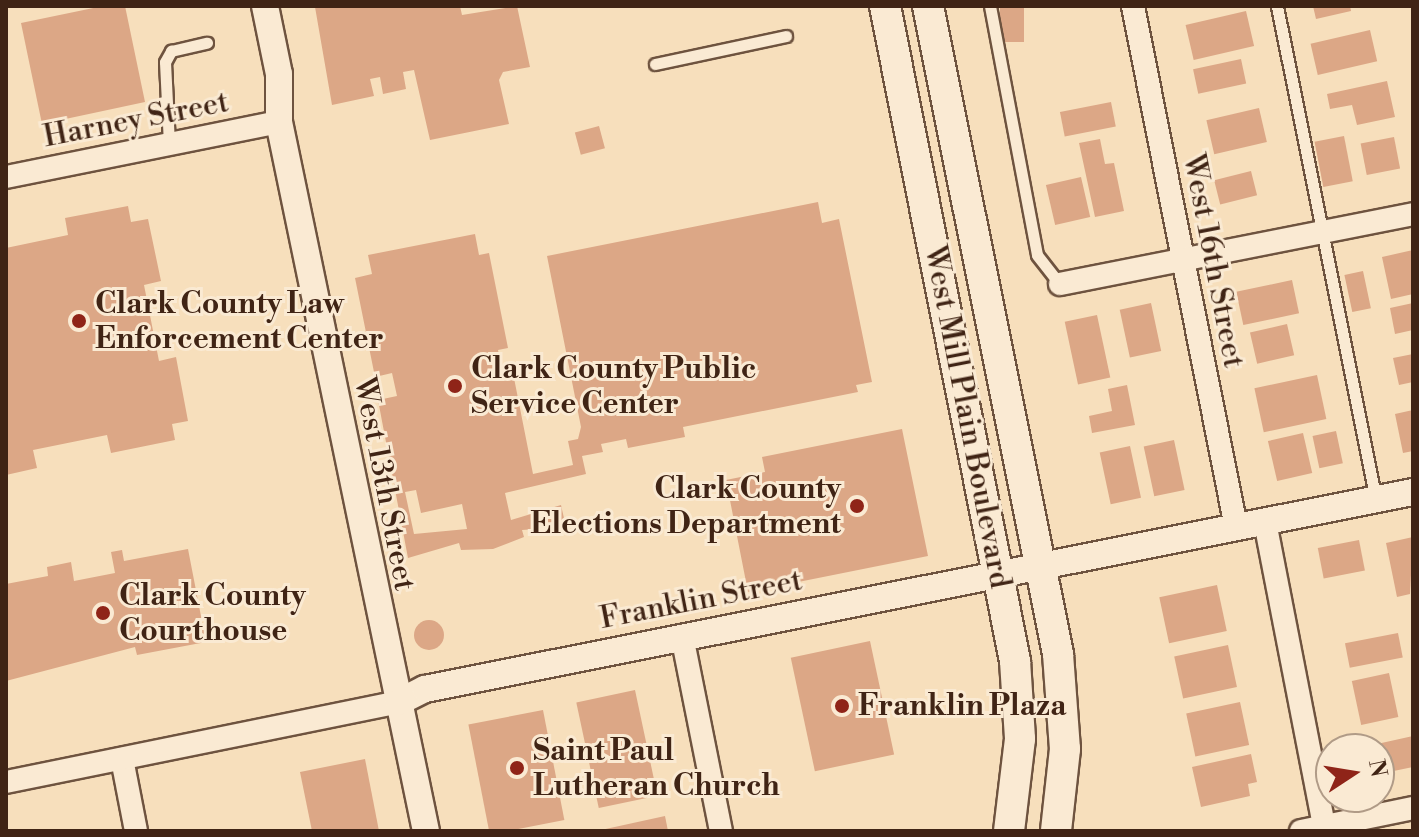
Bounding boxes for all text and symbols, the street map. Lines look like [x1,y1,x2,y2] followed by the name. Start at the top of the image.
[40,84,232,156] street label: Harney Street
[1175,151,1251,371] street label: West 16th Street
[916,243,1018,591] street label: West Mill Plain Boulevard
[95,286,384,356] place label: Clark County Law Enforcement Center
[70,312,88,330] marker: Clark County Law Enforcement Center
[471,351,756,422] place label: Clark County Public Service Center
[346,374,422,594] street label: West 13th Street
[446,377,464,395] marker: Clark County Public Service Center
[530,471,841,542] place label: Clark County Elections Department
[848,497,866,515] marker: Clark County Elections Department
[597,563,805,637] street label: Franklin Street
[119,578,306,648] place label: Clark County Courthouse
[94,604,112,622] marker: Clark County Courthouse
[858,688,1066,724] place label: Franklin Plaza
[833,697,851,715] marker: Franklin Plaza
[533,733,780,804] place label: Saint Paul Lutheran Church
[1315,733,1395,813] north arrow
[1362,757,1392,780] text: N
[508,759,526,777] marker: Saint Paul Lutheran Church

